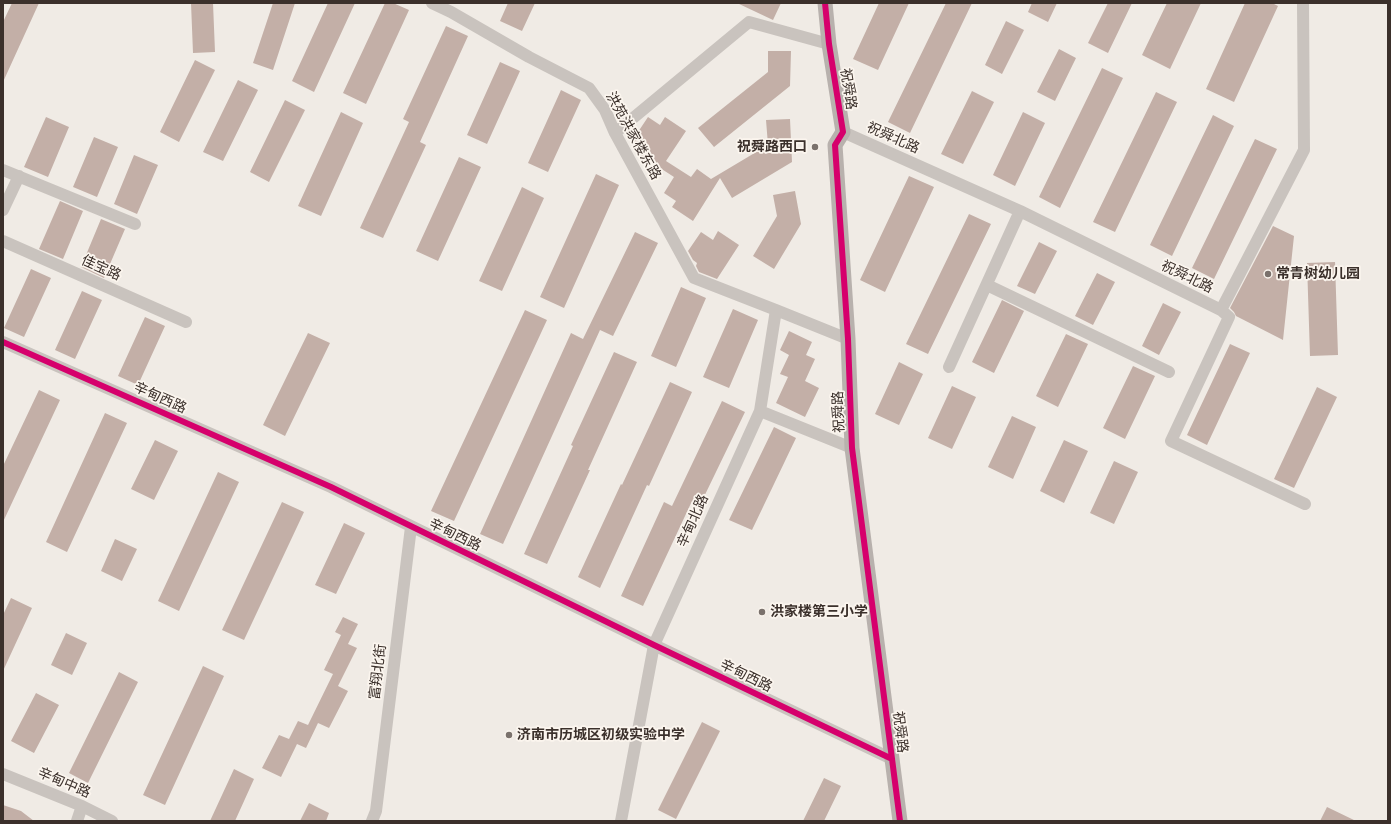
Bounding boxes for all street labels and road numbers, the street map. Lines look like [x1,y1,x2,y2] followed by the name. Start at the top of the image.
[836,67,860,111] street label: 祝舜路
[602,89,664,183] street label: 洪苑洪家楼东路
[864,119,922,157] street label: 祝舜北路
[78,252,124,284] street label: 佳宝路
[1158,257,1216,297] street label: 祝舜北路
[131,379,189,417] street label: 辛甸西路
[830,391,848,433] street label: 祝舜路
[674,492,712,550] street label: 辛甸北路
[426,515,484,555] street label: 辛甸西路
[366,643,390,701] street label: 富翔北街
[717,656,775,696] street label: 辛甸西路
[889,710,911,754] street label: 祝舜路
[35,764,93,802] street label: 辛甸中路

